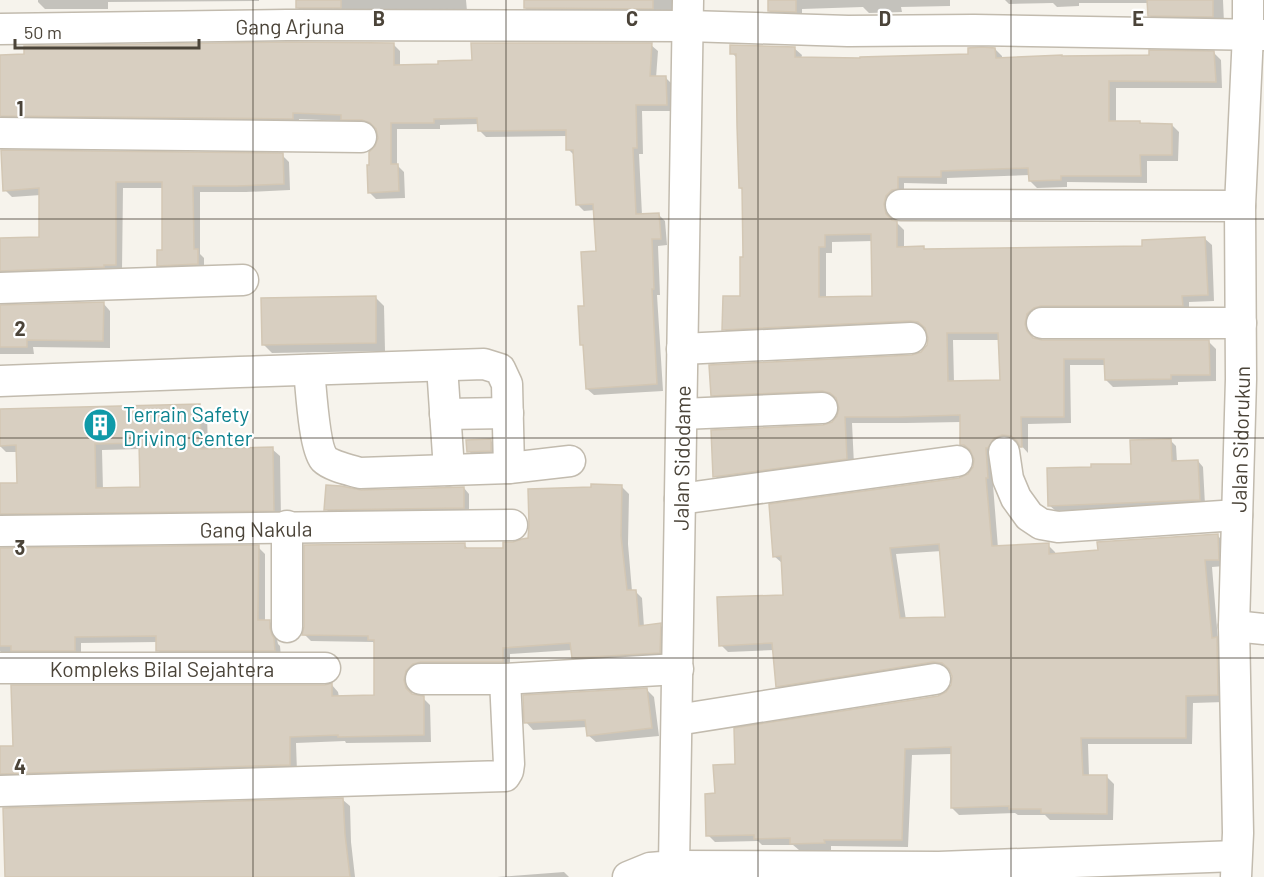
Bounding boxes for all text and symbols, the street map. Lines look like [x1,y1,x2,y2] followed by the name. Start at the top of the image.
[373,6,385,30] text: B
[626,6,638,30] text: C
[879,6,891,30] text: D
[1132,6,1144,30] text: E
[15,12,200,50] scale bar
[235,12,345,38] street label: Gang Arjuna
[24,21,62,43] text: 50 m
[16,96,24,120] text: 1
[14,316,26,340] text: 2
[1225,366,1254,513] street label: Jalan Sidorukun
[667,385,694,531] street label: Jalan Sidodame
[123,401,253,450] place label: Terrain Safety Driving Center
[82,407,118,443] building icon: Terrain Safety Driving Center
[200,515,312,541] street label: Gang Nakula
[15,535,25,559] text: 3
[50,656,274,681] street label: Kompleks Bilal Sejahtera
[14,754,26,778] text: 4

